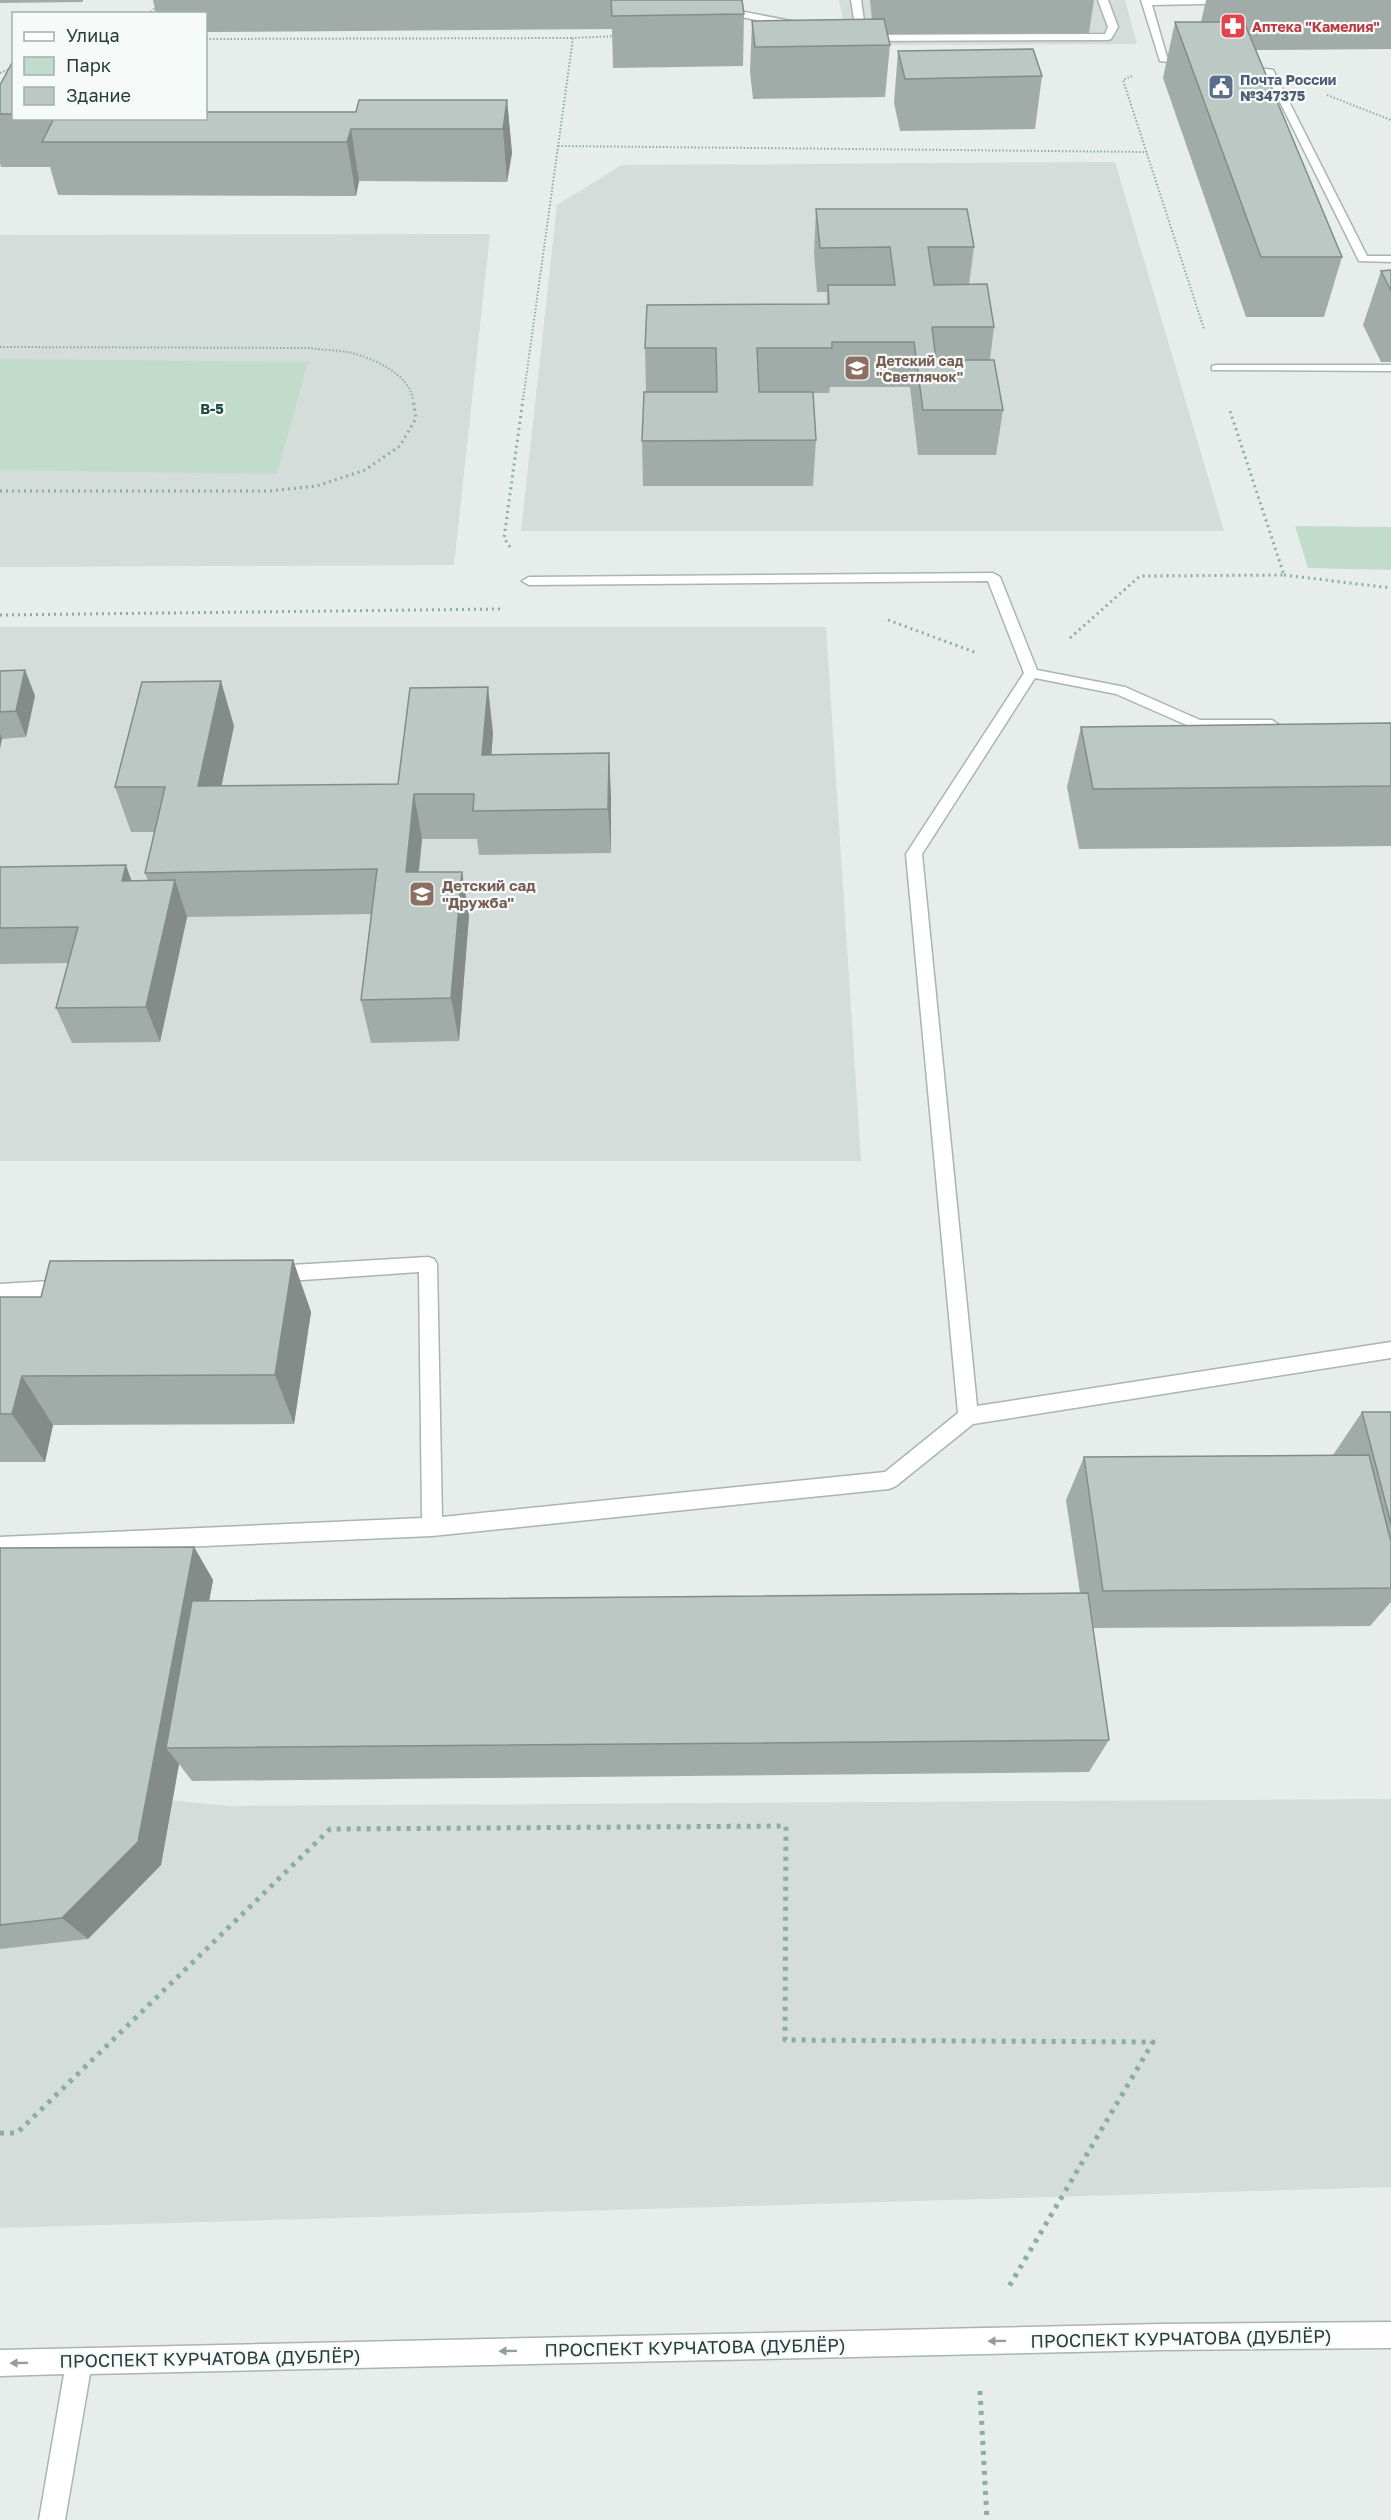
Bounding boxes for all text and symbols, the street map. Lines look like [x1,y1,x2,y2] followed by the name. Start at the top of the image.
[1218,11,1248,41] pharmacy icon: Аптека "Камелия"
[12,12,207,120] legend
[1252,18,1380,35] place label: Аптека "Камелия"
[66,24,120,46] text: Улица
[66,54,111,76] text: Парк
[1240,71,1336,104] place label: Почта России №347375
[1206,72,1236,102] public building icon: Почта России №347375
[66,84,131,106] text: Здание
[876,352,964,385] place label: Детский сад "Светлячок"
[842,353,872,383] school or university icon: Детский сад "Светлячок"
[200,400,224,417] district label: В-5
[442,876,536,911] place label: Детский сад "Дружба"
[407,879,437,909] school or university icon: Детский сад "Дружба"
[1030,2324,1332,2352] street label: ПРОСПЕКТ КУРЧАТОВА (ДУБЛЁР)
[544,2333,846,2361] street label: ПРОСПЕКТ КУРЧАТОВА (ДУБЛЁР)
[987,2336,1006,2346] one-way arrow
[59,2344,361,2372] street label: ПРОСПЕКТ КУРЧАТОВА (ДУБЛЁР)
[498,2346,517,2356] one-way arrow
[9,2358,28,2368] one-way arrow

